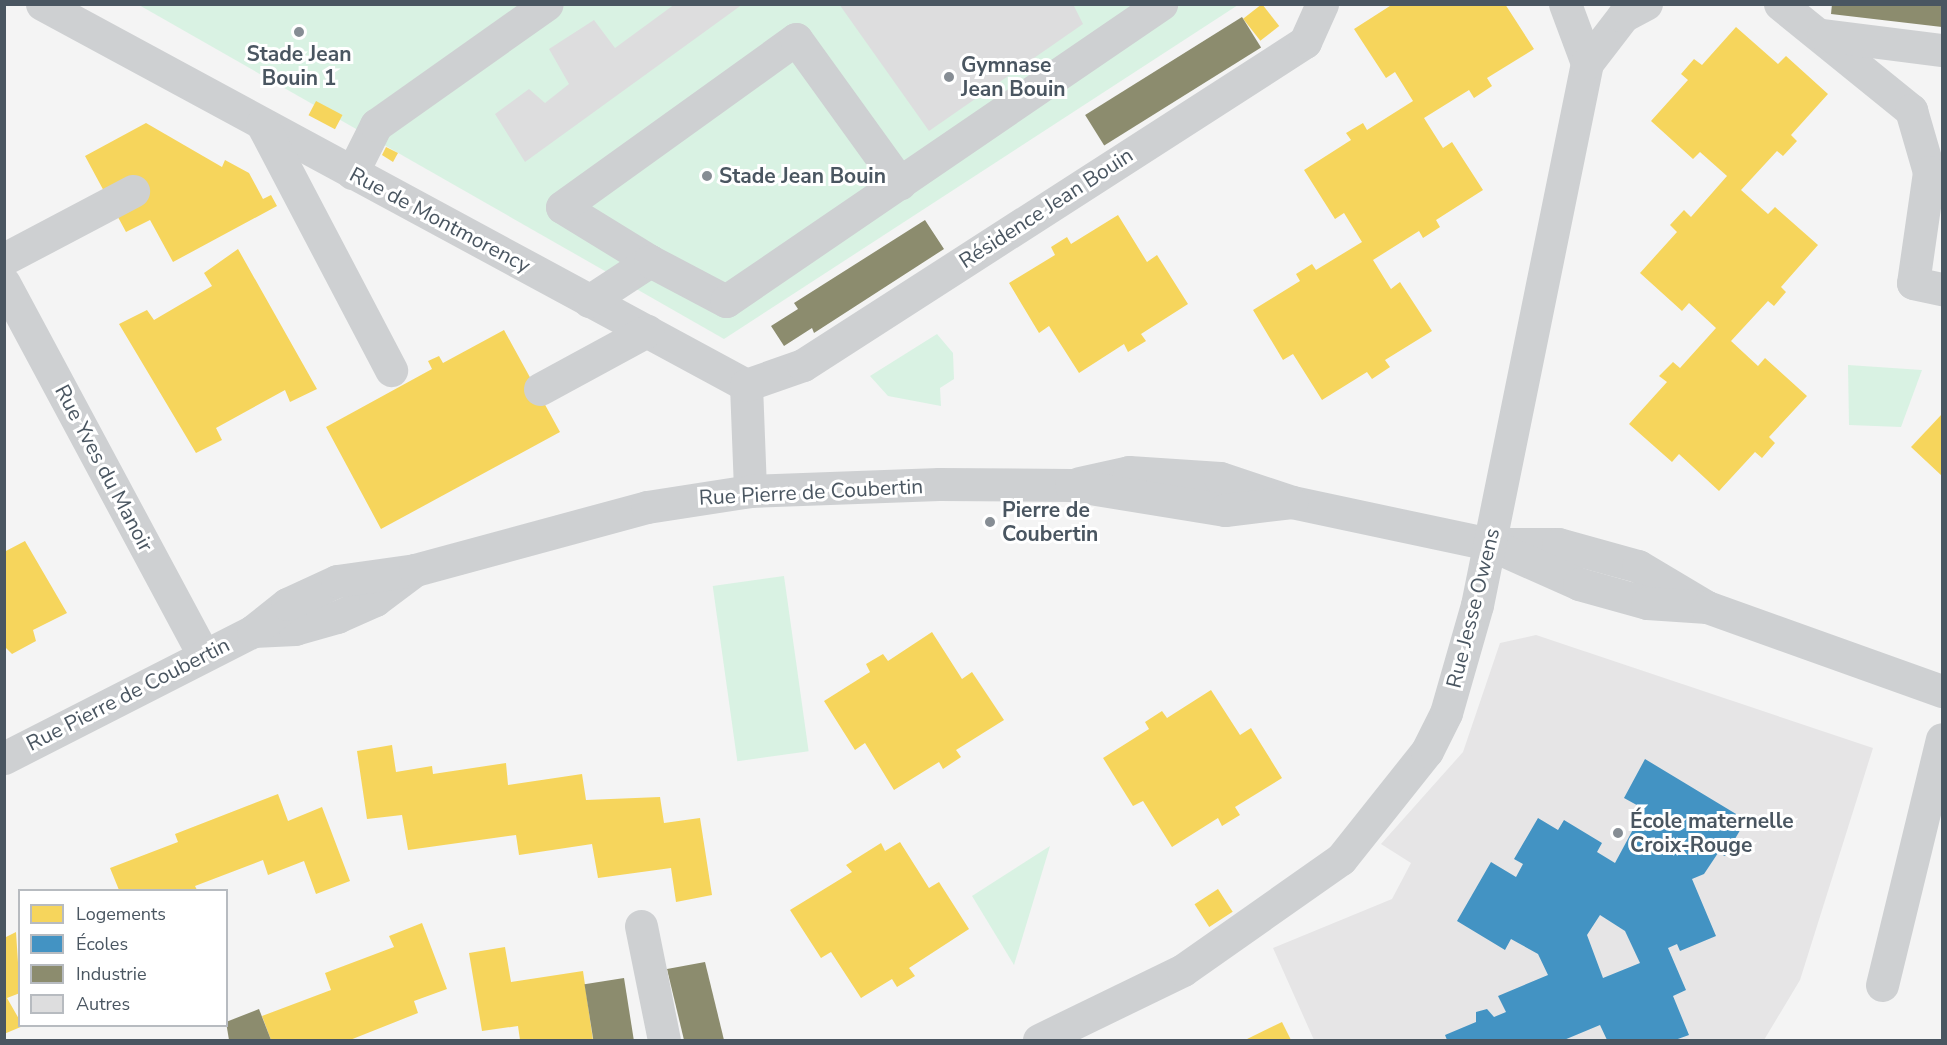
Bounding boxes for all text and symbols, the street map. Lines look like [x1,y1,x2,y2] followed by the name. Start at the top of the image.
[292,25,306,39] marker: Stade Jean Bouin 1
[247,41,351,91] place label: Stade Jean Bouin 1
[961,52,1066,102] place label: Gymnase Jean Bouin
[942,70,956,84] marker: Gymnase Jean Bouin
[954,142,1138,274] street label: Résidence Jean Bouin
[345,162,535,278] street label: Rue de Montmorency
[719,163,886,189] place label: Stade Jean Bouin
[700,169,714,183] marker: Stade Jean Bouin
[49,380,159,556] street label: Rue Yves du Manoir
[698,474,924,510] street label: Rue Pierre de Coubertin
[1002,497,1098,547] place label: Pierre de Coubertin
[983,515,997,529] marker: Pierre de Coubertin
[1441,525,1505,691] street label: Rue Jesse Owens
[22,632,234,756] street label: Rue Pierre de Coubertin
[1630,808,1794,858] place label: École maternelle Croix-Rouge
[1611,826,1625,840] marker: École maternelle Croix-Rouge
[18,889,228,1027] legend
[76,902,166,926] text: Logements
[76,932,128,956] text: Écoles
[76,962,147,986] text: Industrie
[76,992,130,1016] text: Autres

